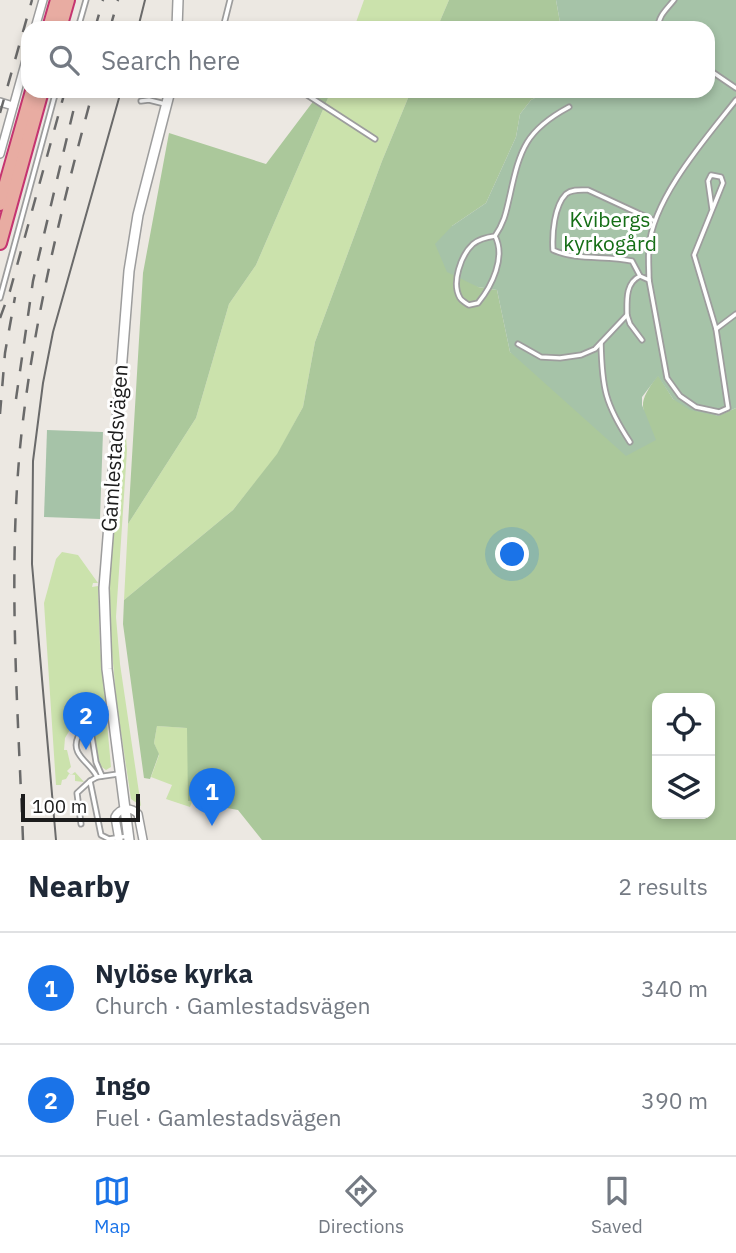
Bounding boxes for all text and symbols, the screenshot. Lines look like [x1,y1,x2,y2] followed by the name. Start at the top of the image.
[21,21,715,98] search box
[45,41,83,79] icon: search
[101,43,240,77] text: Search here
[563,205,657,257] park label: Kvibergs kyrkogård
[94,363,134,533] street label: Gamlestadsvägen
[495,537,529,571] your location
[63,692,109,750] pin: 2
[652,693,715,819] map controls
[652,693,715,756] button: locate
[652,756,715,819] button: layers
[189,768,235,826] pin: 1
[21,791,140,823] scale bar
[32,794,87,818] text: 100 m
[28,866,130,905] text: Nearby
[618,871,708,901] text: 2 results
[95,956,253,990] text: Nylöse kyrka
[44,973,58,1003] text: 1
[641,973,708,1003] text: 340 m
[95,990,371,1020] text: Church · Gamlestadsvägen
[95,1068,151,1102] text: Ingo
[44,1085,58,1115] text: 2
[641,1085,708,1115] text: 390 m
[95,1102,342,1132] text: Fuel · Gamlestadsvägen
[93,1172,131,1238] tab: Map
[318,1172,404,1238] tab: Directions
[591,1172,643,1238] tab: Saved

